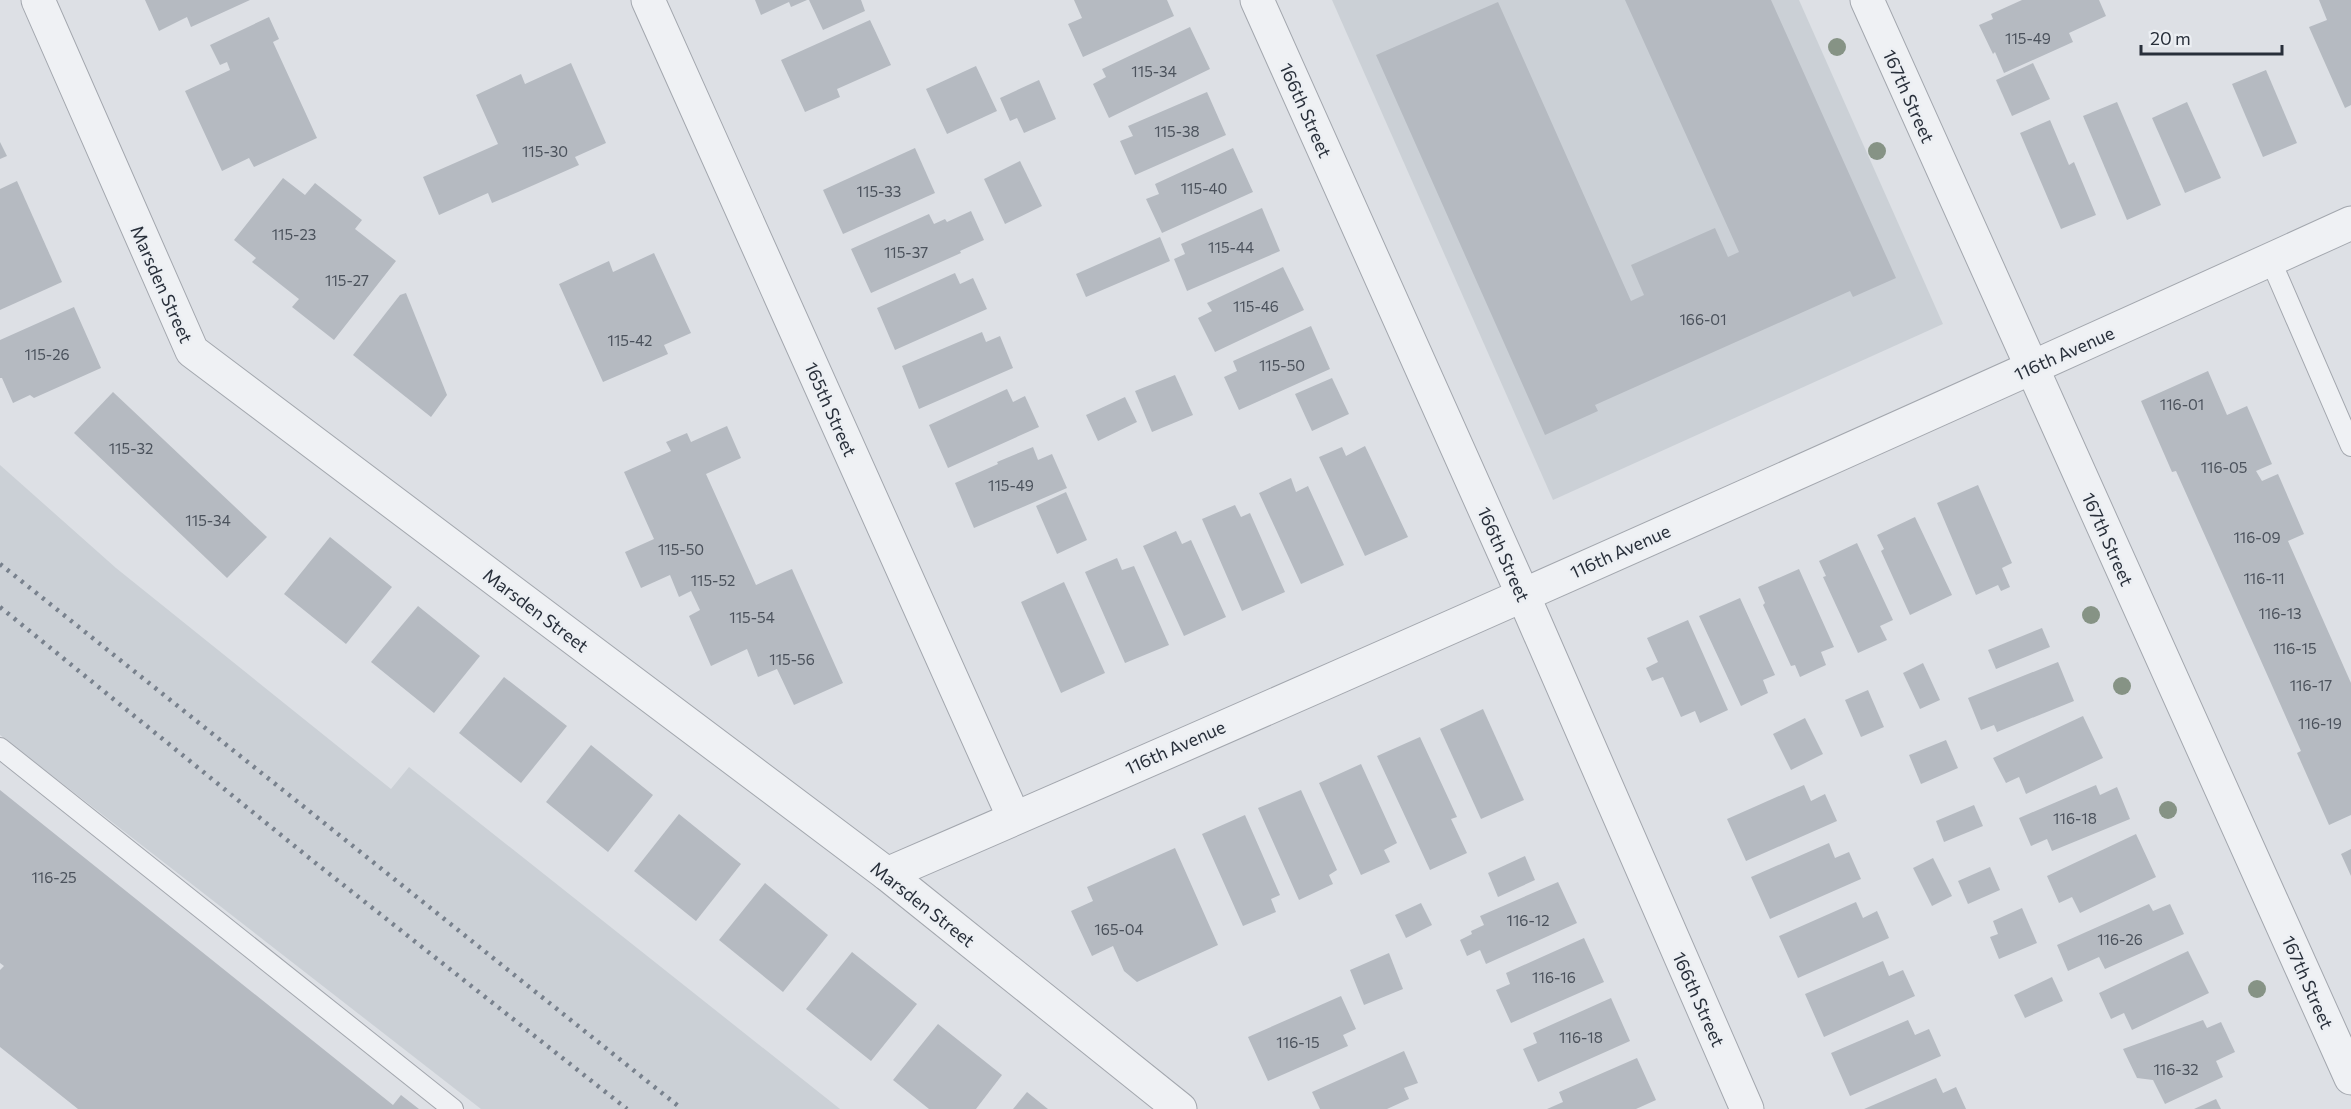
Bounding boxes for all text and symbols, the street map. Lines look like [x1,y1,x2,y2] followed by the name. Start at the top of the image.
[2141,18,2282,56] scale bar
[2150,27,2191,49] text: 20 m
[2005,29,2051,47] house number: 115-49
[1879,46,1939,146] street label: 167th Street
[1275,59,1337,161] street label: 166th Street
[1131,62,1177,80] house number: 115-34
[1154,122,1200,140] house number: 115-38
[522,142,568,160] house number: 115-30
[1181,179,1227,197] house number: 115-40
[857,182,901,200] house number: 115-33
[126,222,198,346] street label: Marsden Street
[272,225,316,243] house number: 115-23
[1208,238,1254,256] house number: 115-44
[884,243,928,261] house number: 115-37
[325,271,369,289] house number: 115-27
[1233,297,1279,315] house number: 115-46
[1679,310,1727,328] house number: 166-01
[2010,321,2118,385] street label: 116th Avenue
[608,331,652,349] house number: 115-42
[24,345,70,363] house number: 115-26
[1259,356,1305,374] house number: 115-50
[800,358,862,460] street label: 165th Street
[2160,395,2204,413] house number: 116-01
[109,439,153,457] house number: 115-32
[2201,458,2247,476] house number: 116-05
[988,476,1034,494] house number: 115-49
[2078,489,2138,589] street label: 167th Street
[1473,503,1535,605] street label: 166th Street
[185,511,231,529] house number: 115-34
[1566,519,1674,583] street label: 116th Avenue
[2233,528,2281,546] house number: 116-09
[658,540,704,558] house number: 115-50
[479,563,593,657] street label: Marsden Street
[2243,569,2285,587] house number: 116-11
[691,571,735,589] house number: 115-52
[2258,604,2302,622] house number: 116-13
[729,608,775,626] house number: 115-54
[2273,639,2317,657] house number: 116-15
[769,650,815,668] house number: 115-56
[2290,676,2332,694] house number: 116-17
[2298,714,2342,732] house number: 116-19
[1121,715,1229,779] street label: 116th Avenue
[2053,809,2097,827] house number: 116-18
[867,857,979,951] street label: Marsden Street
[31,868,77,886] house number: 116-25
[1507,911,1550,929] house number: 116-12
[1094,920,1144,938] house number: 165-04
[2097,930,2143,948] house number: 116-26
[2278,932,2338,1032] street label: 167th Street
[1668,948,1730,1050] street label: 166th Street
[1532,968,1576,986] house number: 116-16
[1559,1028,1603,1046] house number: 116-18
[1276,1033,1320,1051] house number: 116-15
[2153,1060,2199,1078] house number: 116-32

